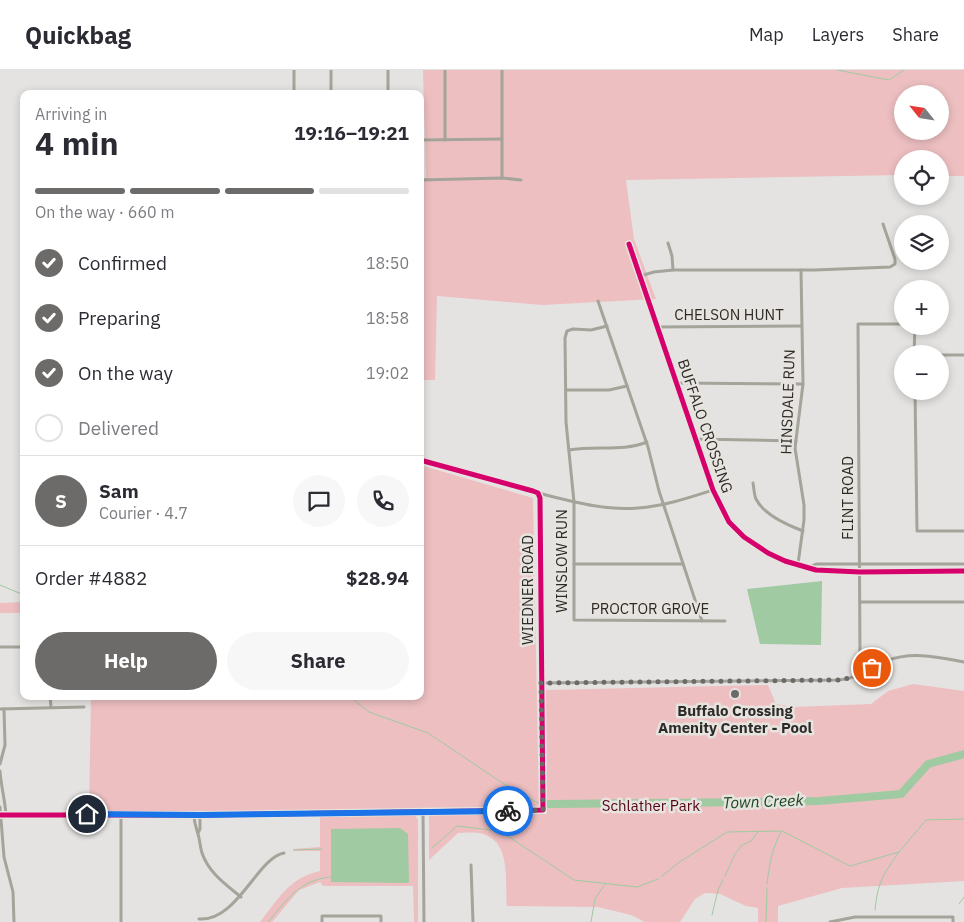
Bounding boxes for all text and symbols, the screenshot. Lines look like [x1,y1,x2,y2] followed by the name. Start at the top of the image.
[25,19,131,51] text: Quickbag
[749,23,784,46] text: Map
[812,23,864,46] text: Layers
[892,23,939,46] text: Share
[894,85,949,140] north arrow
[894,85,949,400] map controls
[35,104,107,124] text: Arriving in
[294,121,409,145] text: 19:16–19:21
[35,122,119,164] text: 4 min
[894,150,949,205] button: locate
[35,202,174,222] text: On the way · 660 m
[894,215,949,270] button: layers
[35,249,63,277] icon: check
[78,251,167,275] text: Confirmed
[366,253,409,273] text: 18:50
[894,280,949,335] button: +
[35,304,63,332] icon: check
[674,305,784,324] street label: CHELSON HUNT
[78,306,160,330] text: Preparing
[366,308,409,328] text: 18:58
[894,345,949,400] button: −
[776,349,799,455] street label: HINSDALE RUN
[674,356,737,495] street label: BUFFALO CROSSING
[35,359,63,387] icon: check
[78,361,173,385] text: On the way
[366,363,409,383] text: 19:02
[78,416,159,440] text: Delivered
[838,456,857,540] street label: FLINT ROAD
[293,475,345,527] button: chat
[357,475,409,527] button: phone
[99,479,139,503] text: Sam
[55,489,67,513] text: S
[99,503,188,523] text: Courier · 4.7
[552,509,571,613] street label: WINSLOW RUN
[518,535,537,645] street label: WIEDNER ROAD
[35,566,147,590] text: Order #4882
[346,566,409,590] text: $28.94
[591,599,709,618] street label: PROCTOR GROVE
[35,632,217,690] button: Help
[227,632,409,690] button: Share
[851,647,893,689] pin
[858,654,886,682] icon: bag
[729,688,741,700] marker: Buffalo Crossing Amenity Center - Pool
[658,701,812,737] place label: Buffalo Crossing Amenity Center - Pool
[483,786,533,836] courier
[722,790,805,812] water label: Town Creek
[66,793,108,835] pin
[602,796,700,815] park label: Schlather Park
[494,797,522,825] icon: bike
[73,800,101,828] icon: home

